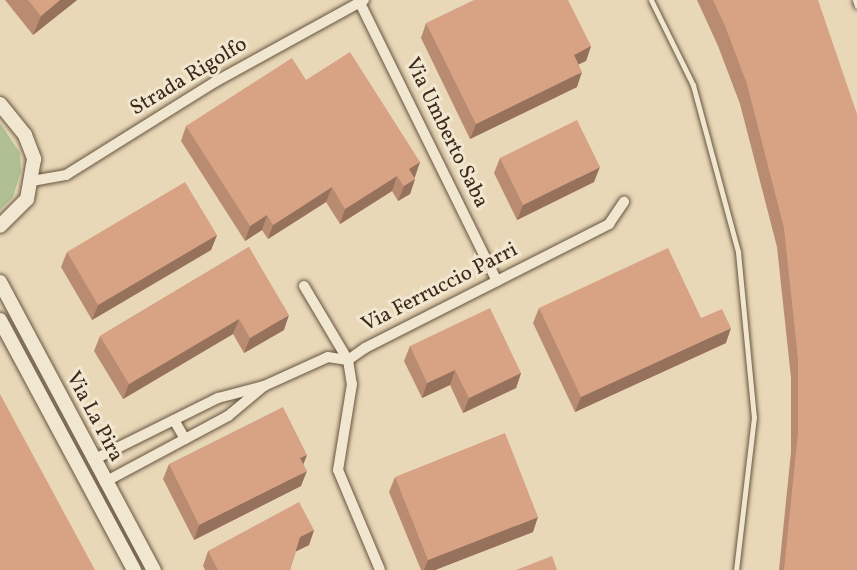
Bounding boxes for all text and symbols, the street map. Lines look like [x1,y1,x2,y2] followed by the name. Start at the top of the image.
[126,32,252,122] street label: Strada Rigolfo
[399,54,493,212] street label: Via Umberto Saba
[358,238,522,338] street label: Via Ferruccio Parri
[60,368,128,466] street label: Via La Pira

